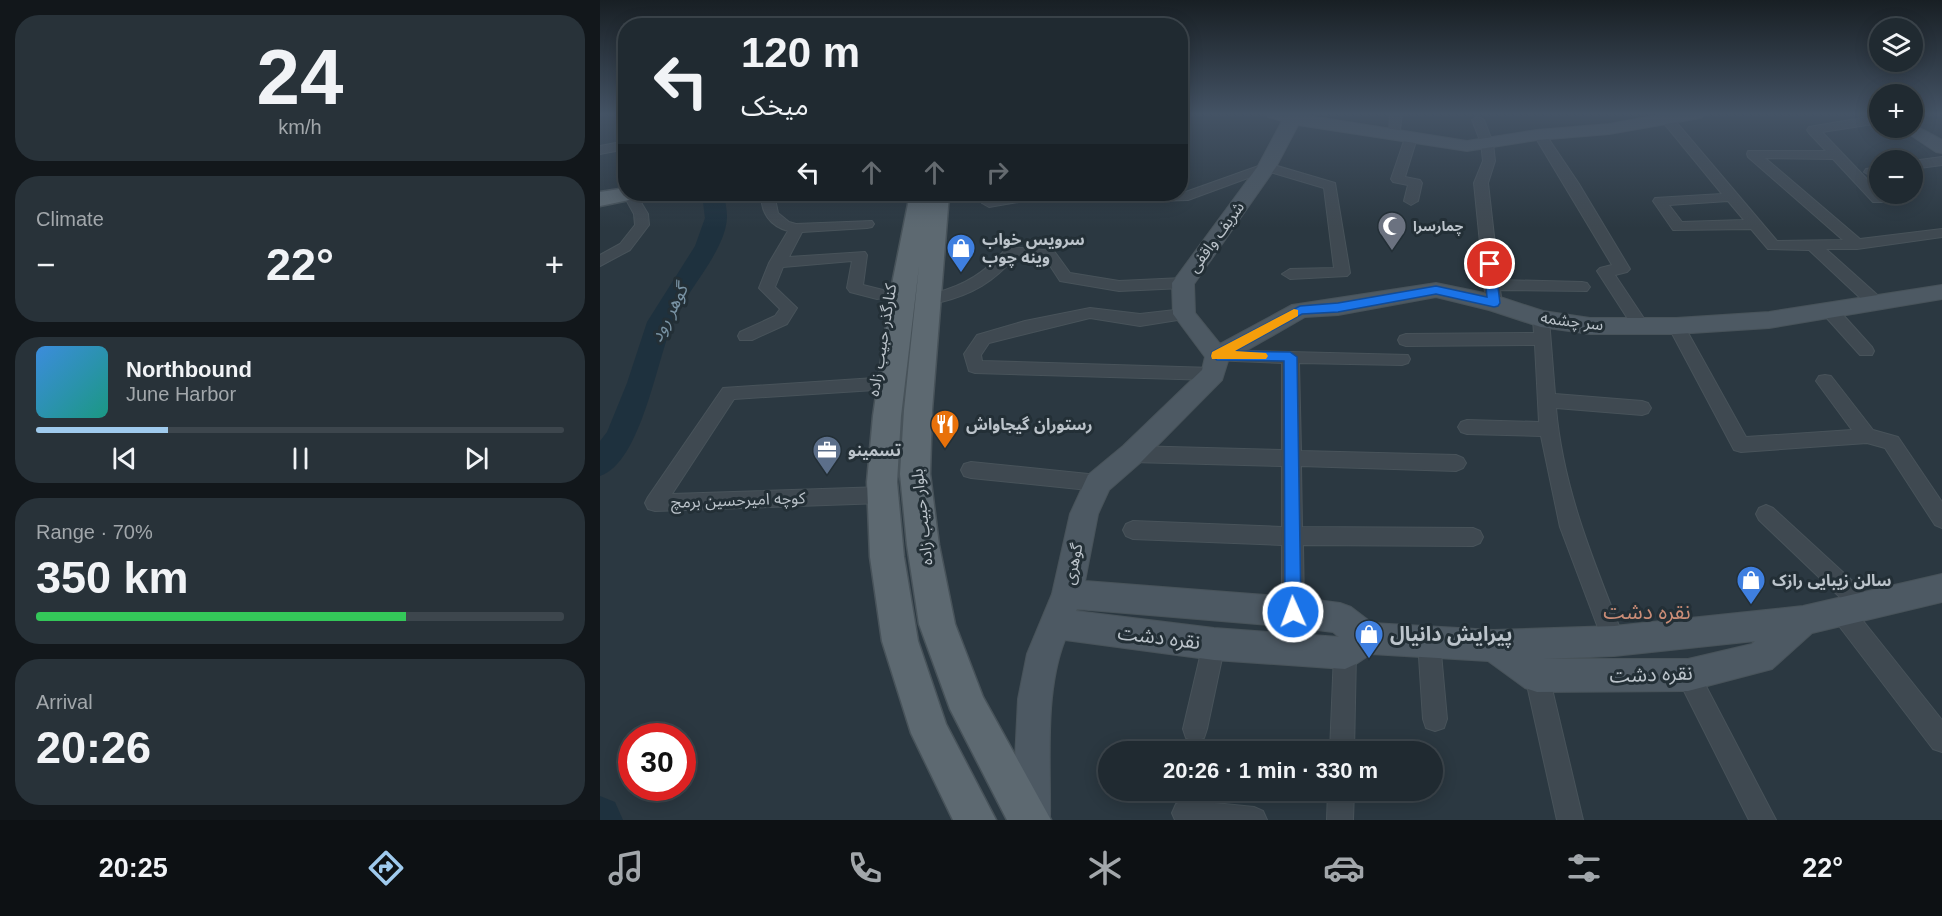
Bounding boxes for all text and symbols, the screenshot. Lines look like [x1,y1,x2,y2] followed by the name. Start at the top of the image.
[1869,18,1923,204] map controls
[1869,18,1923,72] button: layers
[741,29,860,76] text: 120 m
[257,33,343,121] text: 24
[642,42,720,120] icon: left
[1869,84,1923,138] button: +
[741,91,809,121] text: میخک
[278,116,322,138] text: km/h
[1869,150,1923,204] button: −
[792,156,825,189] icon: left
[855,156,888,189] icon: ahead
[918,156,951,189] icon: ahead
[981,156,1014,189] icon: right
[1185,198,1248,276] street label: شریف واقفی
[36,208,104,230] text: Climate
[1376,210,1408,252] mosque icon: چمارسرا
[1413,218,1464,236] place label: چمارسرا
[982,231,1085,267] place label: سرویس خواب وینه چوب
[945,232,977,274] shop icon: سرویس خواب وینه چوب
[1464,238,1515,289] pin
[266,239,334,290] text: 22°
[36,246,55,283] text: −
[545,246,564,283] text: +
[1473,247,1506,280] icon: arrive
[646,278,694,345] water label: گوهر رود
[865,282,900,398] street label: کنارگذر حبیب زاده
[1539,309,1604,335] street label: سر چشمه
[126,357,252,382] text: Northbound
[126,383,236,405] text: June Harbor
[929,408,961,450] restaurant icon: رستوران گیجاواش
[966,416,1093,434] place label: رستوران گیجاواش
[811,434,843,476] office icon: تسمینو
[108,442,141,475] icon: previous
[284,442,317,475] icon: pause
[460,442,493,475] icon: next
[848,442,901,460] place label: تسمینو
[908,468,937,566] street label: بلوار حبیب زاده
[670,489,806,515] street label: کوچه امیرحسین برمچ
[36,521,153,543] text: Range · 70%
[1060,541,1087,586] street label: گوهری
[36,552,189,603] text: 350 km
[1735,564,1767,606] shop icon: سالن زیبایی رازک
[1772,572,1891,590] place label: سالن زیبایی رازک
[1261,580,1325,644] position arrow
[1603,600,1691,624] district label: نقره دشت
[1353,618,1385,660] shop icon: پیرایش دانیال
[1116,621,1202,654] street label: نقره دشت
[1390,623,1512,648] place label: پیرایش دانیال
[1609,662,1693,687] street label: نقره دشت
[36,691,93,713] text: Arrival
[36,722,151,773] text: 20:26
[618,723,696,801] speed limit sign: 30
[1163,758,1378,783] text: 20:26 · 1 min · 330 m
[365,847,407,889] icon: directions
[605,847,647,889] icon: music
[844,847,886,889] icon: phone
[1084,847,1126,889] icon: climate
[1323,847,1365,889] icon: car
[1563,847,1605,889] icon: filters
[99,853,168,883] text: 20:25
[1802,853,1843,883] text: 22°

